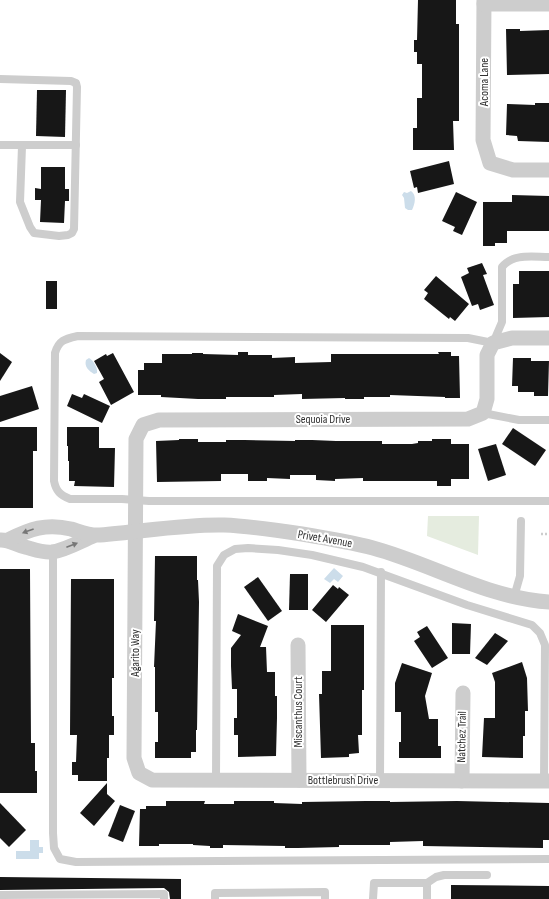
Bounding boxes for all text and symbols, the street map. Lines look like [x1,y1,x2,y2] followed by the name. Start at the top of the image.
[477,58,492,107] street label: Acoma Lane
[296,412,351,427] street label: Sequoia Drive
[297,527,354,551] street label: Privet Avenue
[21,528,33,534] one-way arrow
[66,542,77,548] one-way arrow
[128,629,143,678] street label: Agarito Way
[291,676,306,748] street label: Miscanthus Court
[454,711,470,763] street label: Natchez Trail
[308,773,378,788] street label: Bottlebrush Drive

